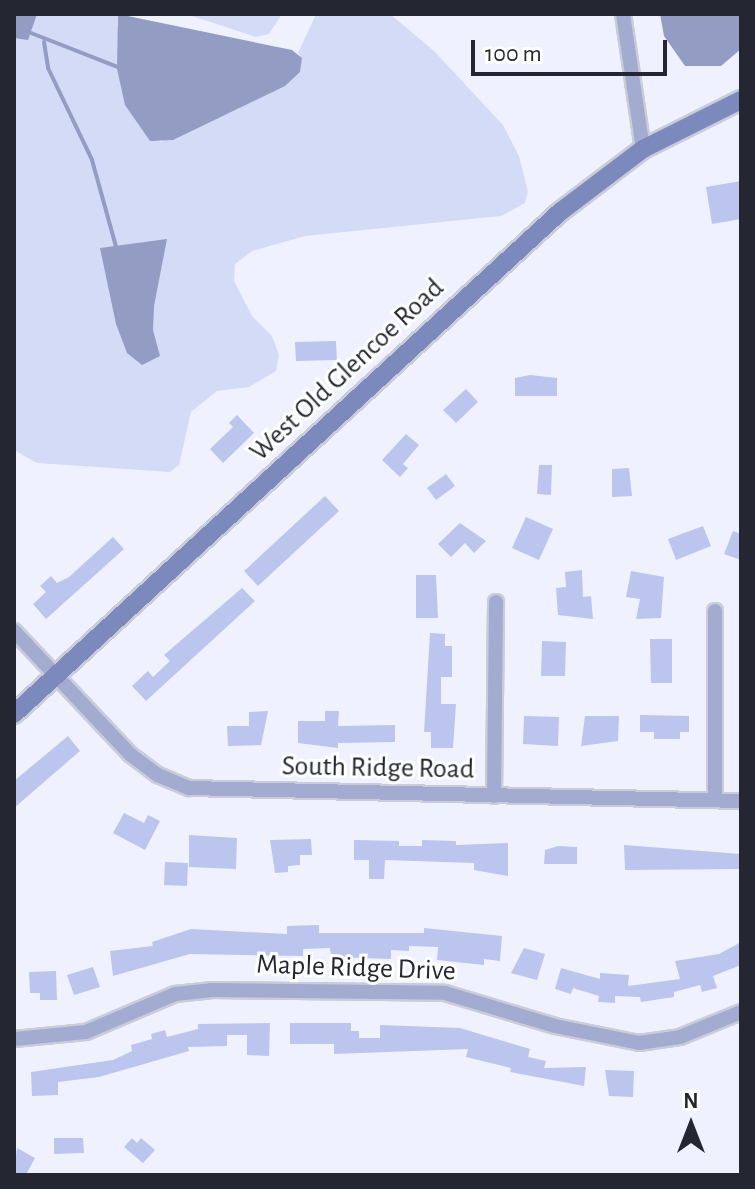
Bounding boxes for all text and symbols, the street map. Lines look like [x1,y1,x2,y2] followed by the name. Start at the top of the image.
[475,24,671,74] scale bar
[485,42,542,66] text: 100 m
[243,271,451,469] street label: West Old Glencoe Road
[281,750,475,786] street label: South Ridge Road
[256,948,456,988] street label: Maple Ridge Drive
[651,1085,731,1165] north arrow
[683,1090,699,1112] text: N

